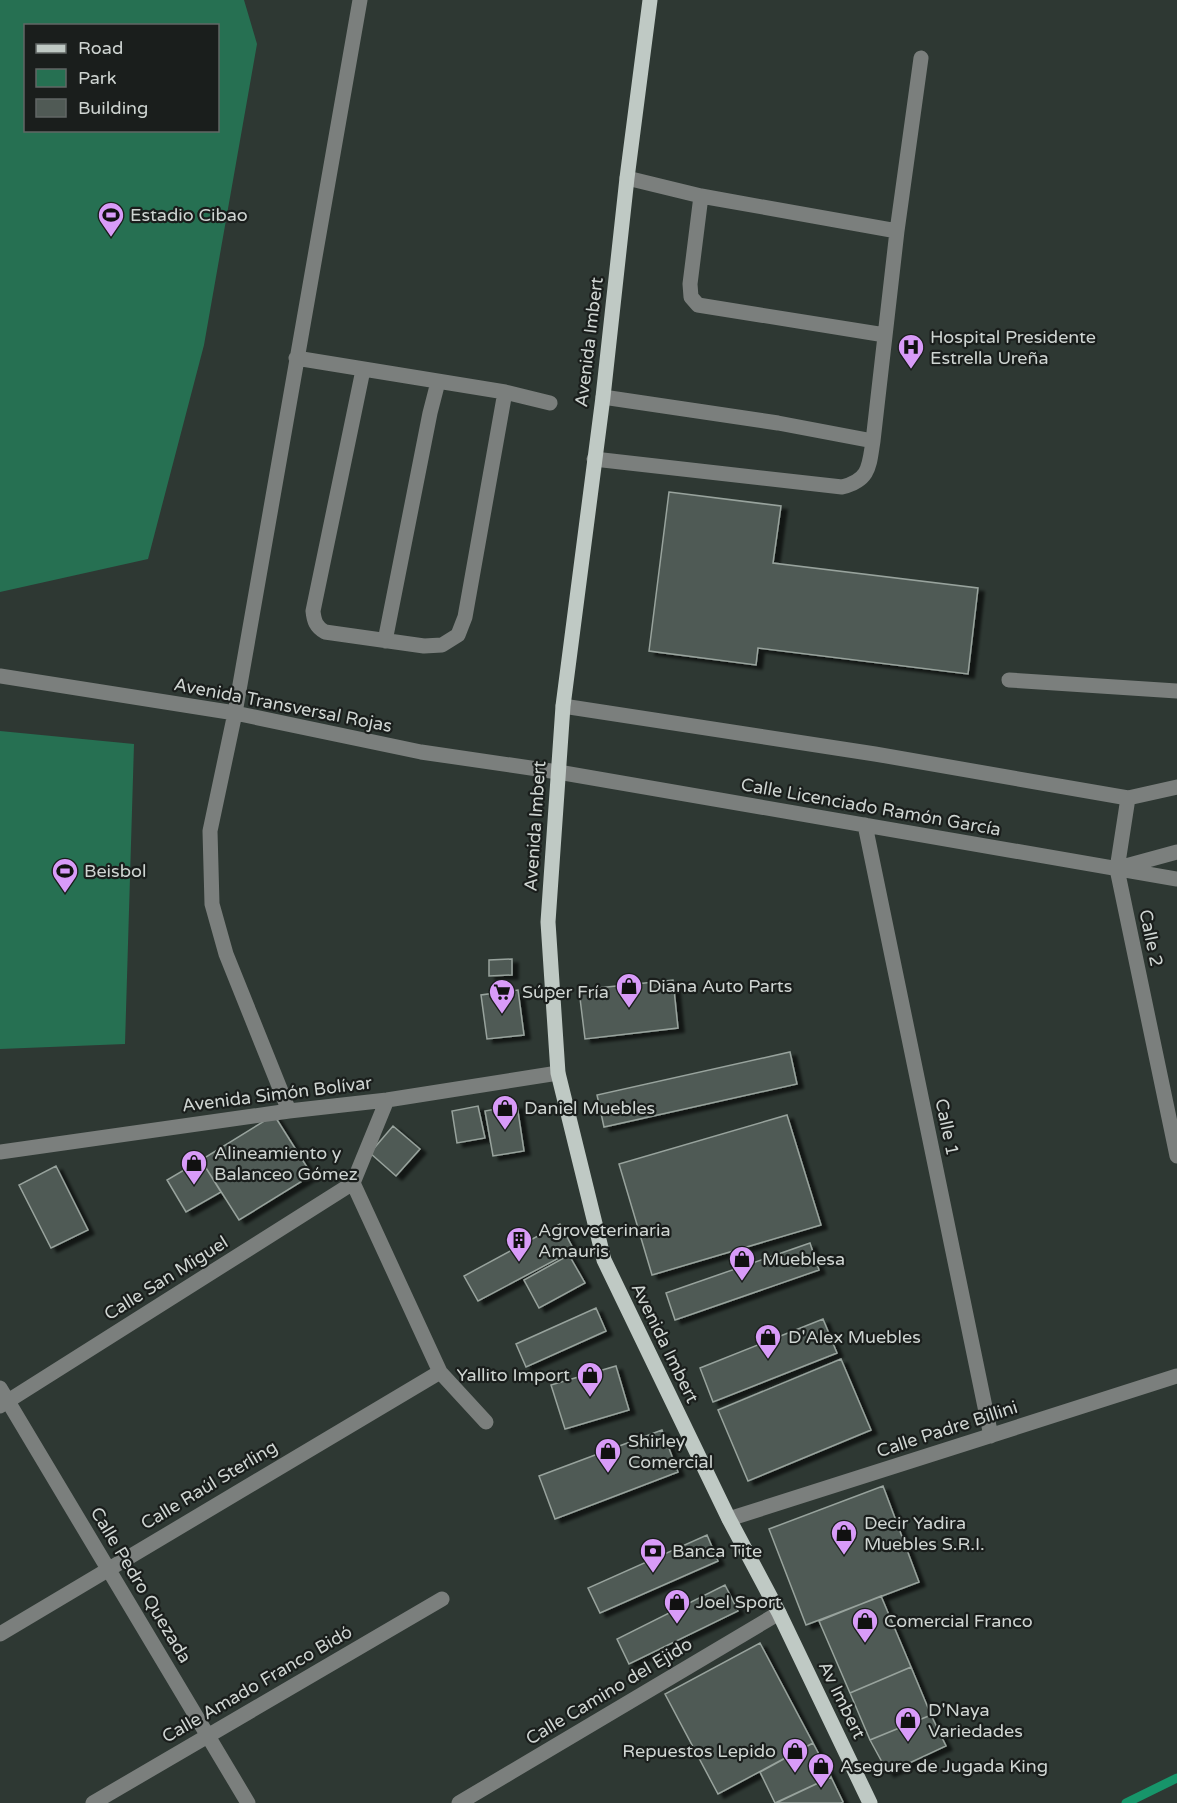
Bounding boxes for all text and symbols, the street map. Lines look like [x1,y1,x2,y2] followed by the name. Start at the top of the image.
[24,24,219,132] legend
[78,37,123,59] text: Road
[78,67,117,89] text: Park
[78,97,148,119] text: Building
[96,200,126,238] sports icon: Estadio Cibao
[130,204,248,226] place label: Estadio Cibao
[570,276,608,408] street label: Avenida Imbert
[930,326,1096,369] place label: Hospital Presidente Estrella Ureña
[896,332,926,370] hospital icon: Hospital Presidente Estrella Ureña
[172,673,394,737] street label: Avenida Transversal Rojas
[519,760,551,892] street label: Avenida Imbert
[739,773,1003,841] street label: Calle Licenciado Ramón García
[50,856,80,894] sports icon: Beisbol
[84,860,146,882] place label: Beisbol
[1134,907,1168,969] street label: Calle 2
[614,971,644,1009] shop icon: Diana Auto Parts
[648,975,792,997] place label: Diana Auto Parts
[487,977,517,1015] supermarket icon: Súper Fría
[522,981,609,1003] place label: Súper Fría
[181,1071,373,1117] street label: Avenida Simón Bolívar
[490,1093,520,1131] shop icon: Daniel Muebles
[930,1096,964,1158] street label: Calle 1
[524,1097,655,1119] place label: Daniel Muebles
[214,1142,358,1185] place label: Alineamiento y Balanceo Gómez
[179,1148,209,1186] shop icon: Alineamiento y Balanceo Gómez
[538,1219,671,1262] place label: Agroveterinaria Amauris
[504,1225,534,1263] building icon: Agroveterinaria Amauris
[100,1231,232,1325] street label: Calle San Miguel
[727,1244,757,1282] shop icon: Mueblesa
[762,1248,845,1270] place label: Mueblesa
[626,1279,704,1407] street label: Avenida Imbert
[753,1322,783,1360] shop icon: D'Alex Muebles
[788,1326,921,1348] place label: D'Alex Muebles
[575,1360,605,1398] shop icon: Yallito Import
[456,1364,570,1386] place label: Yallito Import
[874,1396,1020,1462] street label: Calle Padre Billini
[628,1430,713,1473] place label: Shirley Comercial
[137,1436,281,1534] street label: Calle Raúl Sterling
[593,1436,623,1474] shop icon: Shirley Comercial
[86,1503,196,1667] street label: Calle Pedro Quezada
[864,1512,985,1555] place label: Decir Yadira Muebles S.R.I.
[829,1518,859,1556] shop icon: Decir Yadira Muebles S.R.I.
[638,1536,668,1574] bank icon: Banca Tite
[672,1540,762,1562] place label: Banca Tite
[662,1587,692,1625] shop icon: Joel Sport
[696,1591,782,1613] place label: Joel Sport
[850,1606,880,1644] shop icon: Comercial Franco
[884,1610,1033,1632] place label: Comercial Franco
[158,1620,356,1748] street label: Calle Amado Franco Bidó
[522,1633,696,1749] street label: Calle Camino del Ejido
[814,1658,870,1743] street label: Av Imbert
[928,1699,1023,1742] place label: D'Naya Variedades
[893,1705,923,1743] shop icon: D'Naya Variedades
[780,1736,810,1774] shop icon: Repuestos Lepido
[622,1740,776,1762] place label: Repuestos Lepido
[806,1751,836,1789] shop icon: Asegure de Jugada King
[840,1755,1048,1777] place label: Asegure de Jugada King

